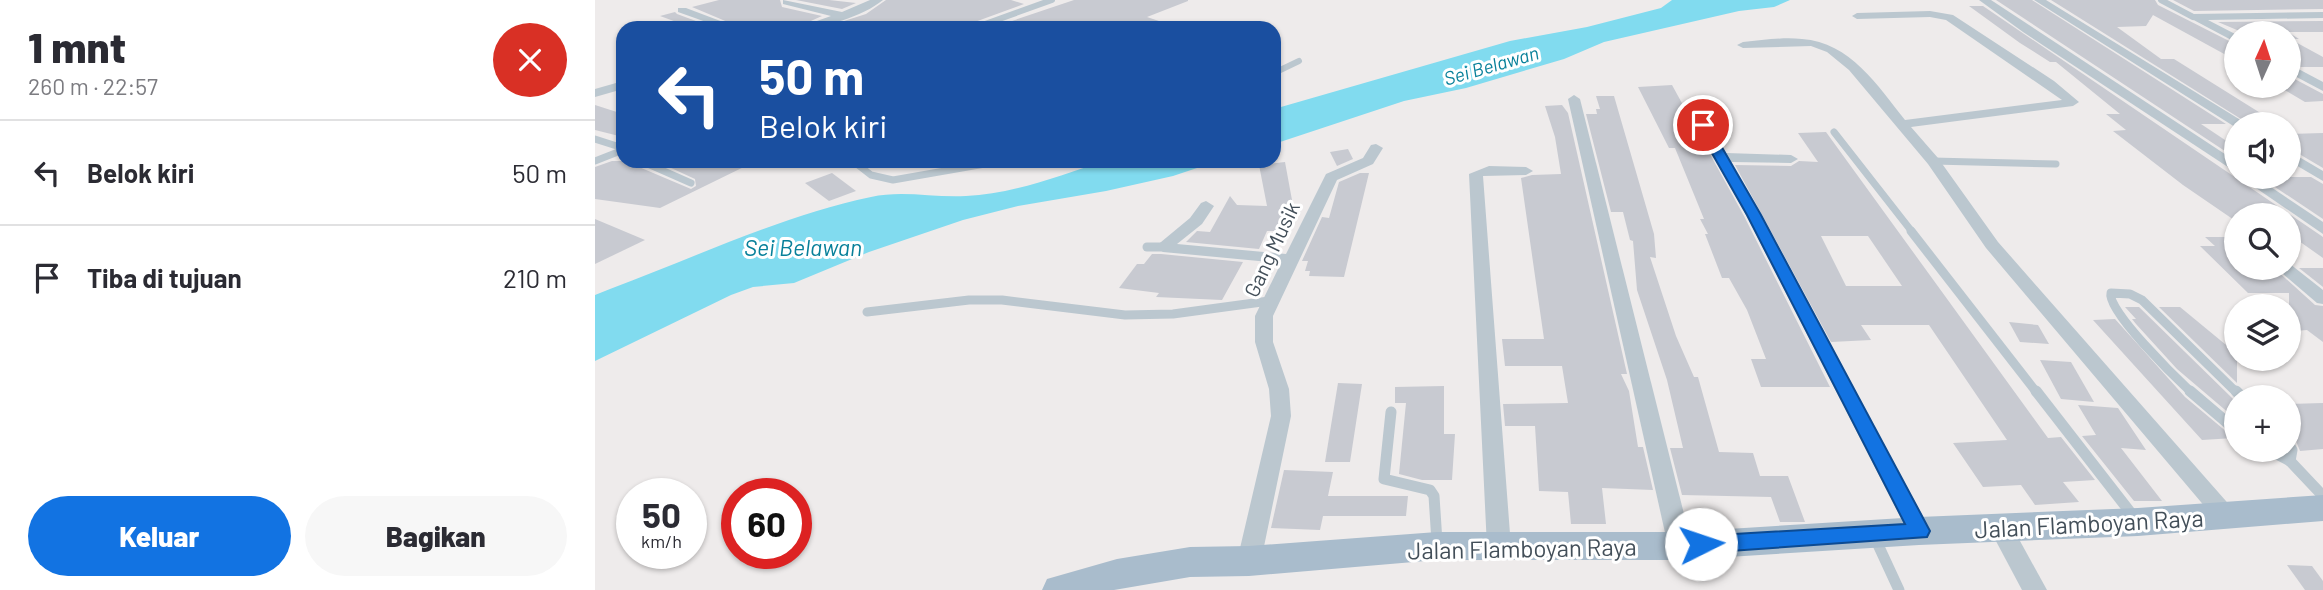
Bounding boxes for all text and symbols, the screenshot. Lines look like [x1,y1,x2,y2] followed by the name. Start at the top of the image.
[28,21,126,71] text: 1 mnt
[2224,21,2301,98] north arrow
[2224,21,2301,462] map controls
[493,23,567,97] button: close
[1441,40,1541,89] water label: Sei Belawan
[759,46,864,105] text: 50 m
[644,49,735,140] icon: left
[28,72,158,100] text: 260 m · 22:57
[1673,95,1733,155] pin
[759,106,887,144] text: Belok kiri
[1684,106,1722,144] icon: arrive
[2224,112,2301,189] button: sound
[28,154,66,192] icon: left
[87,157,194,188] text: Belok kiri
[512,157,567,188] text: 50 m
[1238,197,1304,301] street label: Gang Musik
[2224,203,2301,280] button: search
[744,233,862,261] water label: Sei Belawan
[28,259,66,297] icon: arrive
[87,262,242,293] text: Tiba di tujuan
[503,262,567,293] text: 210 m
[2224,294,2301,371] button: layers
[2224,385,2301,462] button: +
[721,478,812,569] speed limit sign: 60
[642,493,681,535] text: 50
[28,496,291,576] button: Keluar
[305,496,567,576] button: Bagikan
[1974,503,2204,543] street label: Jalan Flamboyan Raya
[1664,507,1738,581] position arrow
[641,530,682,552] text: km/h
[1407,532,1637,564] street label: Jalan Flamboyan Raya

